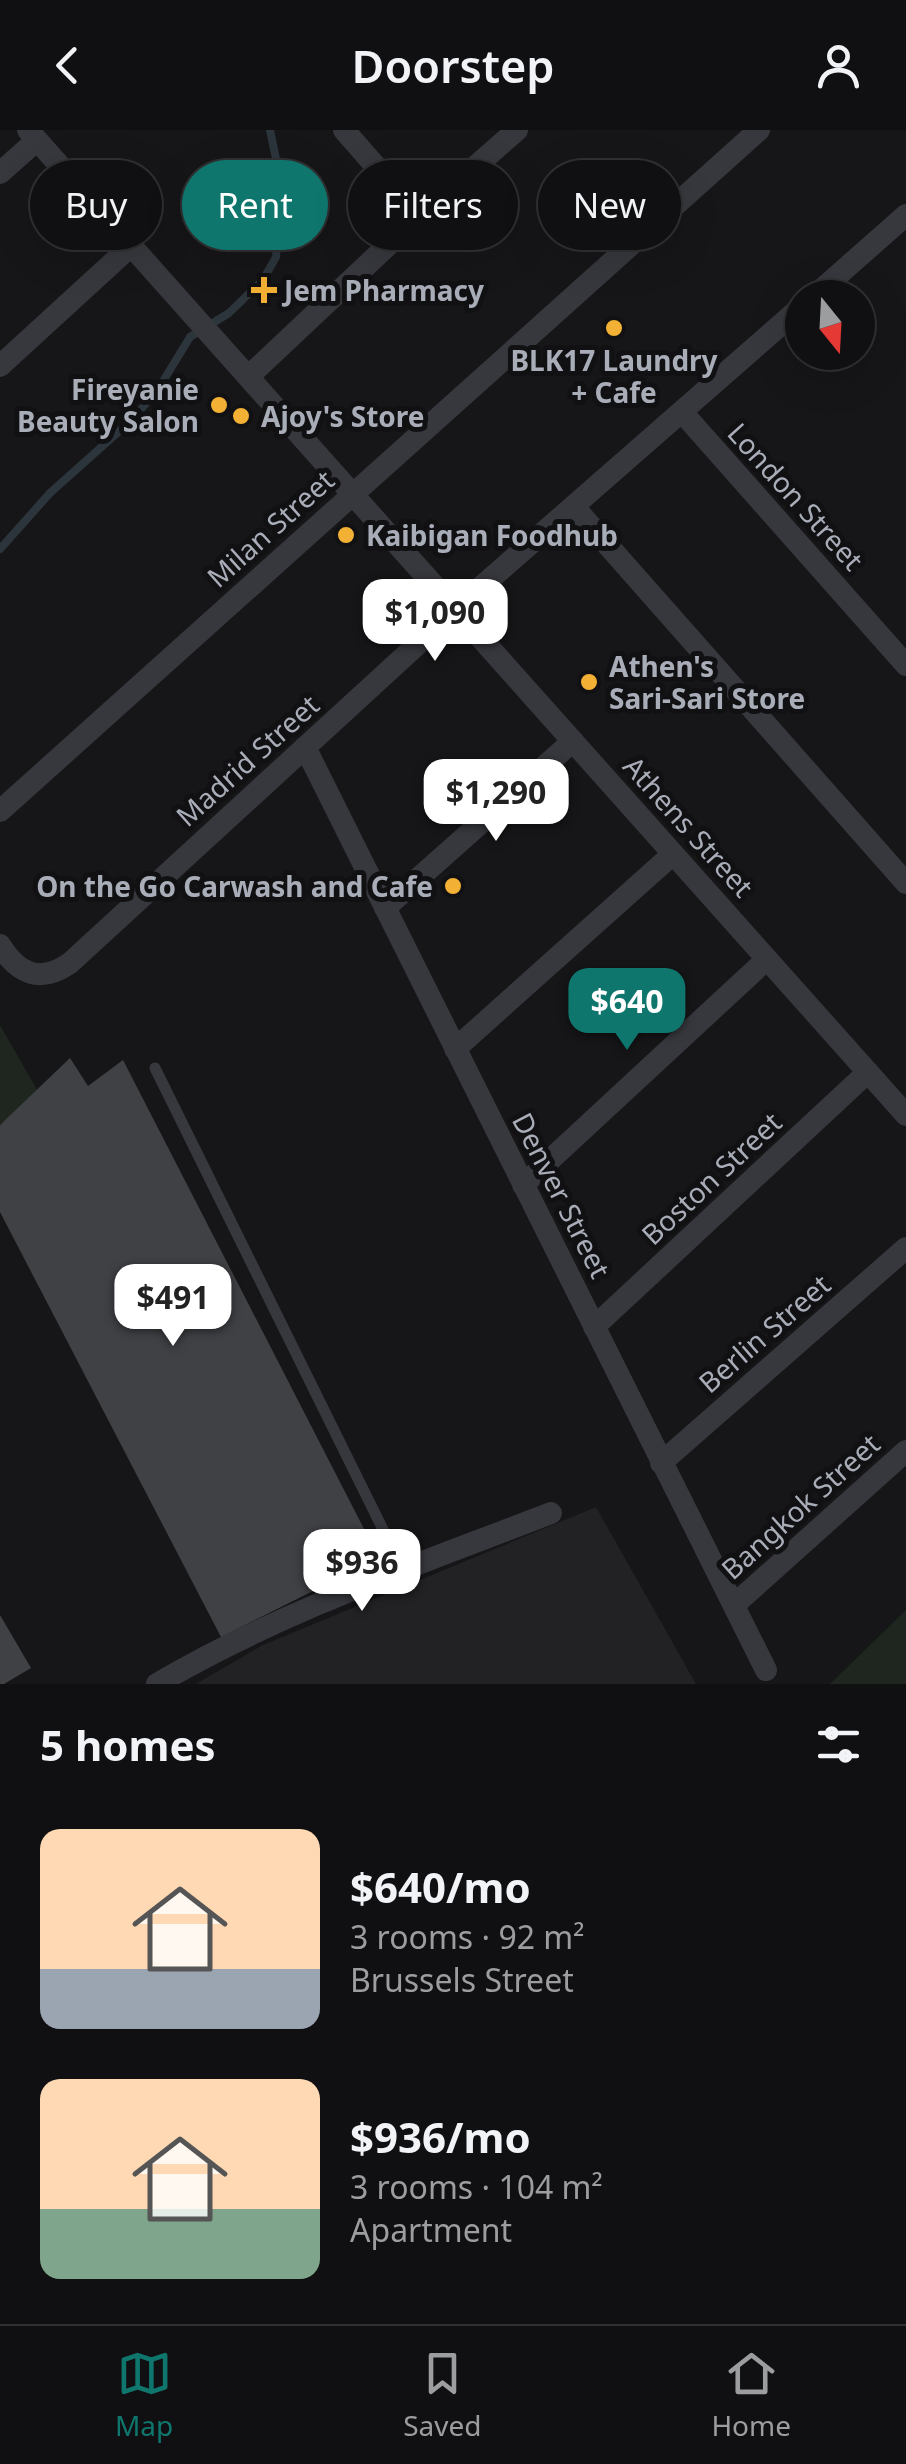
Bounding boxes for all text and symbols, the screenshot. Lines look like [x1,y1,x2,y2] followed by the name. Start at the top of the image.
[352,35,554,96] text: Doorstep
[40,38,95,93] icon: back
[811,38,866,93] icon: person
[30,160,162,250] chip: Buy
[182,160,328,250] chip: Rent
[348,160,518,250] chip: Filters
[538,160,681,250] chip: New
[281,271,484,309] place label: Jem Pharmacy
[253,279,275,301] marker: Jem Pharmacy
[785,280,875,370] north arrow
[785,280,875,370] map controls
[603,317,625,339] marker: BLK17 Laundry + Cafe
[510,341,718,411] place label: BLK17 Laundry + Cafe
[17,370,199,440] place label: Fireyanie Beauty Salon
[208,394,230,416] marker: Fireyanie Beauty Salon
[261,397,424,435] place label: Ajoy's Store
[230,405,252,427] marker: Ajoy's Store
[720,414,872,578] street label: London Street
[198,461,342,595] street label: Milan Street
[366,516,618,554] place label: Kaibigan Foodhub
[335,524,357,546] marker: Kaibigan Foodhub
[354,579,516,664] pin: $1,090
[385,590,485,633] text: $1,090
[609,647,805,717] place label: Athen's Sari-Sari Store
[578,671,600,693] marker: Athen's Sari-Sari Store
[167,686,327,834] street label: Madrid Street
[616,747,762,905] street label: Athens Street
[415,759,577,844] pin: $1,290
[446,770,546,813] text: $1,290
[36,867,433,905] place label: On the Go Carwash and Cafe
[442,875,464,897] marker: On the Go Carwash and Cafe
[568,968,686,1053] pin: $640
[590,979,664,1022] text: $640
[633,1103,789,1253] street label: Boston Street
[504,1106,620,1284] street label: Denver Street
[114,1264,232,1349] pin: $491
[690,1265,838,1401] street label: Berlin Street
[136,1275,210,1318] text: $491
[713,1425,887,1587] street label: Bangkok Street
[303,1529,421,1614] pin: $936
[325,1540,399,1583] text: $936
[40,1716,216,1773] text: 5 homes
[811,1717,866,1772] icon: filters
[350,1858,531,1915] text: $640/mo
[120,1869,240,1989] icon: home
[350,1915,584,1958] text: 3 rooms · 92 m²
[350,1958,574,2001] text: Brussels Street
[350,2108,531,2165] text: $936/mo
[120,2119,240,2239] icon: home
[350,2165,603,2208] text: 3 rooms · 104 m²
[350,2208,512,2251] text: Apartment
[115,2346,173,2444] tab: Map
[403,2346,481,2444] tab: Saved
[711,2346,791,2444] tab: Home

